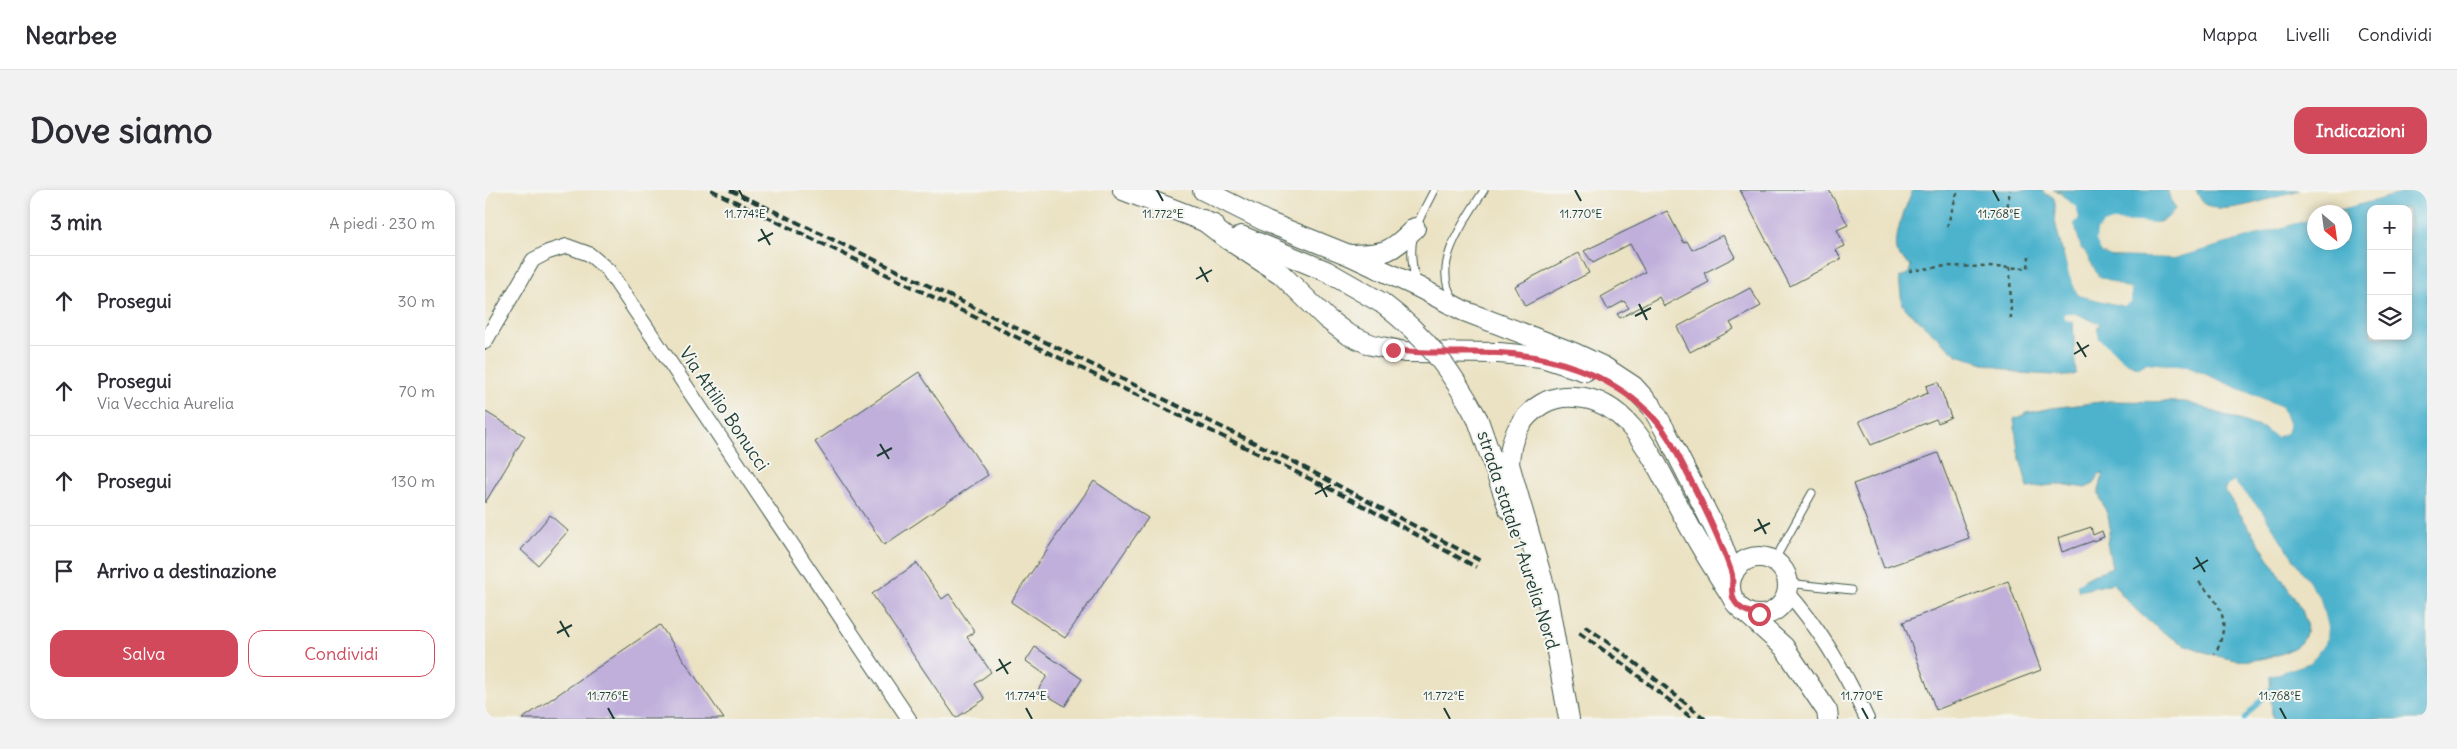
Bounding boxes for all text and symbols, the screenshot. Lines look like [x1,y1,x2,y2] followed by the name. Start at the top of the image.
[25,20,117,50] text: Nearbee
[2202,23,2257,46] text: Mappa
[2285,23,2330,46] text: Livelli
[2358,23,2432,46] text: Condividi
[2294,107,2427,154] button: Indicazioni
[30,108,213,152] text: Dove siamo
[2307,205,2352,250] north arrow
[2367,205,2412,340] map controls
[2367,205,2412,250] button: +
[724,206,766,221] text: 11.774°E
[1142,206,1184,221] text: 11.772°E
[1560,206,1602,221] text: 11.770°E
[1978,206,2020,221] text: 11.768°E
[50,209,102,236] text: 3 min
[329,213,435,233] text: A piedi · 230 m
[2367,250,2412,295] button: −
[50,287,78,315] icon: ahead
[97,289,172,313] text: Prosegui
[398,291,435,311] text: 30 m
[2367,295,2412,340] button: layers
[1382,339,1405,362] route end
[674,342,774,475] street label: Via Attilio Bonucci
[97,369,172,393] text: Prosegui
[50,377,78,405] icon: ahead
[399,381,435,401] text: 70 m
[97,393,234,413] text: Via Vecchia Aurelia
[1472,428,1565,652] street label: strada statale 1 Aurelia Nord
[50,467,78,495] icon: ahead
[97,469,172,493] text: Prosegui
[391,471,435,491] text: 130 m
[50,557,78,585] icon: arrive
[97,559,276,583] text: Arrivo a destinazione
[1748,603,1771,626] route start
[50,630,238,677] button: Salva
[248,630,435,677] button: Condividi
[587,688,629,703] text: 11.776°E
[1005,688,1047,703] text: 11.774°E
[1423,688,1465,703] text: 11.772°E
[1841,688,1883,703] text: 11.770°E
[2259,688,2301,703] text: 11.768°E

